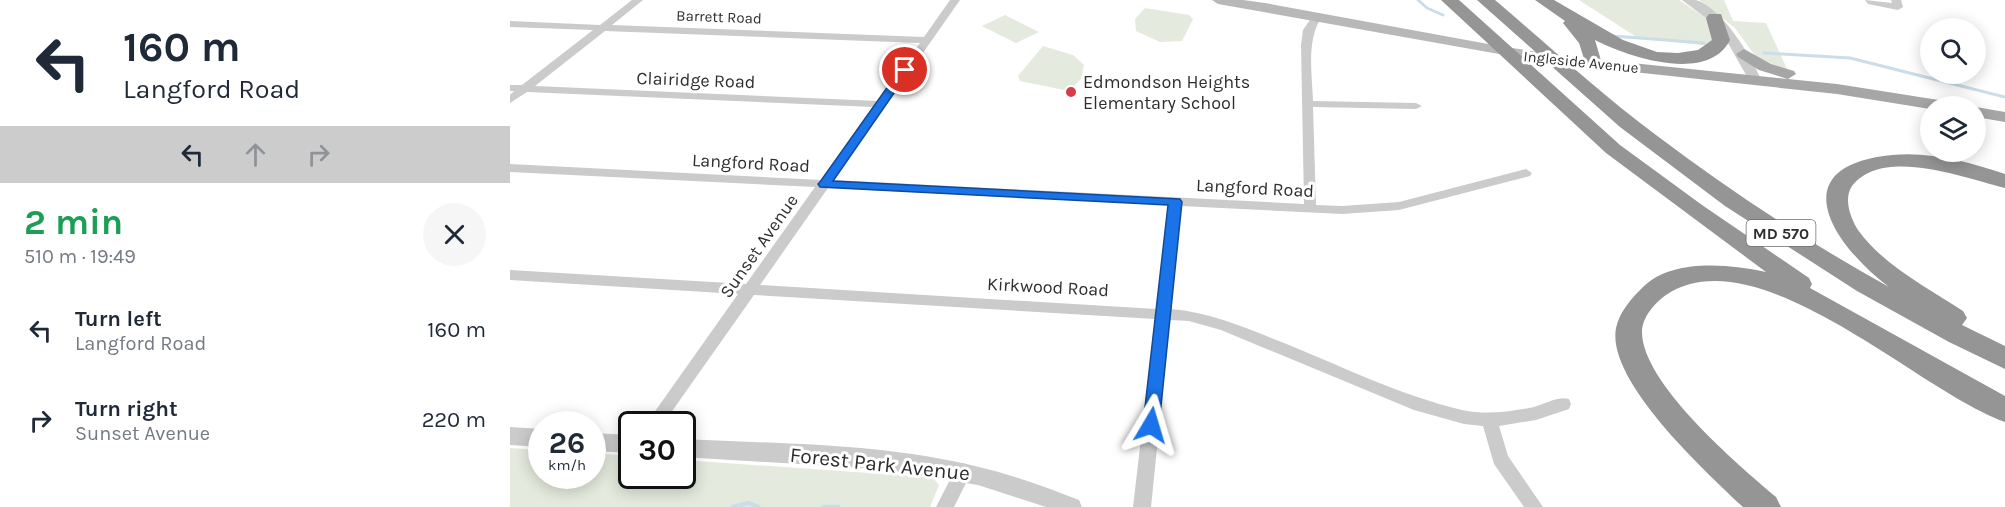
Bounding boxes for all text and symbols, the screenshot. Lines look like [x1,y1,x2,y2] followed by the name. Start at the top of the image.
[676,7,762,27] street label: Barrett Road
[1920,18,1986,162] map controls
[1920,18,1986,84] button: search
[123,22,241,72] text: 160 m
[24,24,102,102] icon: left
[879,44,930,95] pin
[1523,47,1639,77] street label: Ingleside Avenue
[888,53,921,86] icon: arrive
[636,67,756,93] street label: Clairidge Road
[1083,71,1250,114] place label: Edmondson Heights Elementary School
[123,73,300,105] text: Langford Road
[1064,85,1078,99] marker: Edmondson Heights Elementary School
[1920,96,1986,162] button: layers
[176,138,209,171] icon: left
[239,138,272,171] icon: ahead
[302,138,335,171] icon: right
[691,149,811,177] street label: Langford Road
[1195,174,1315,202] street label: Langford Road
[715,190,803,302] street label: Sunset Avenue
[24,201,123,243] text: 2 min
[423,203,486,266] button: close
[1746,220,1816,246] road number: MD 570
[24,245,136,268] text: 510 m · 19:49
[986,273,1110,301] street label: Kirkwood Road
[75,306,162,332] text: Turn left
[24,314,57,347] icon: left
[427,317,486,343] text: 160 m
[75,332,206,355] text: Langford Road
[1119,393,1183,457] position arrow
[75,396,178,422] text: Turn right
[24,404,57,437] icon: right
[422,407,486,433] text: 220 m
[618,411,696,489] speed limit sign: 30
[75,422,210,445] text: Sunset Avenue
[549,425,585,461] text: 26
[789,443,971,485] street label: Forest Park Avenue
[548,456,586,474] text: km/h

